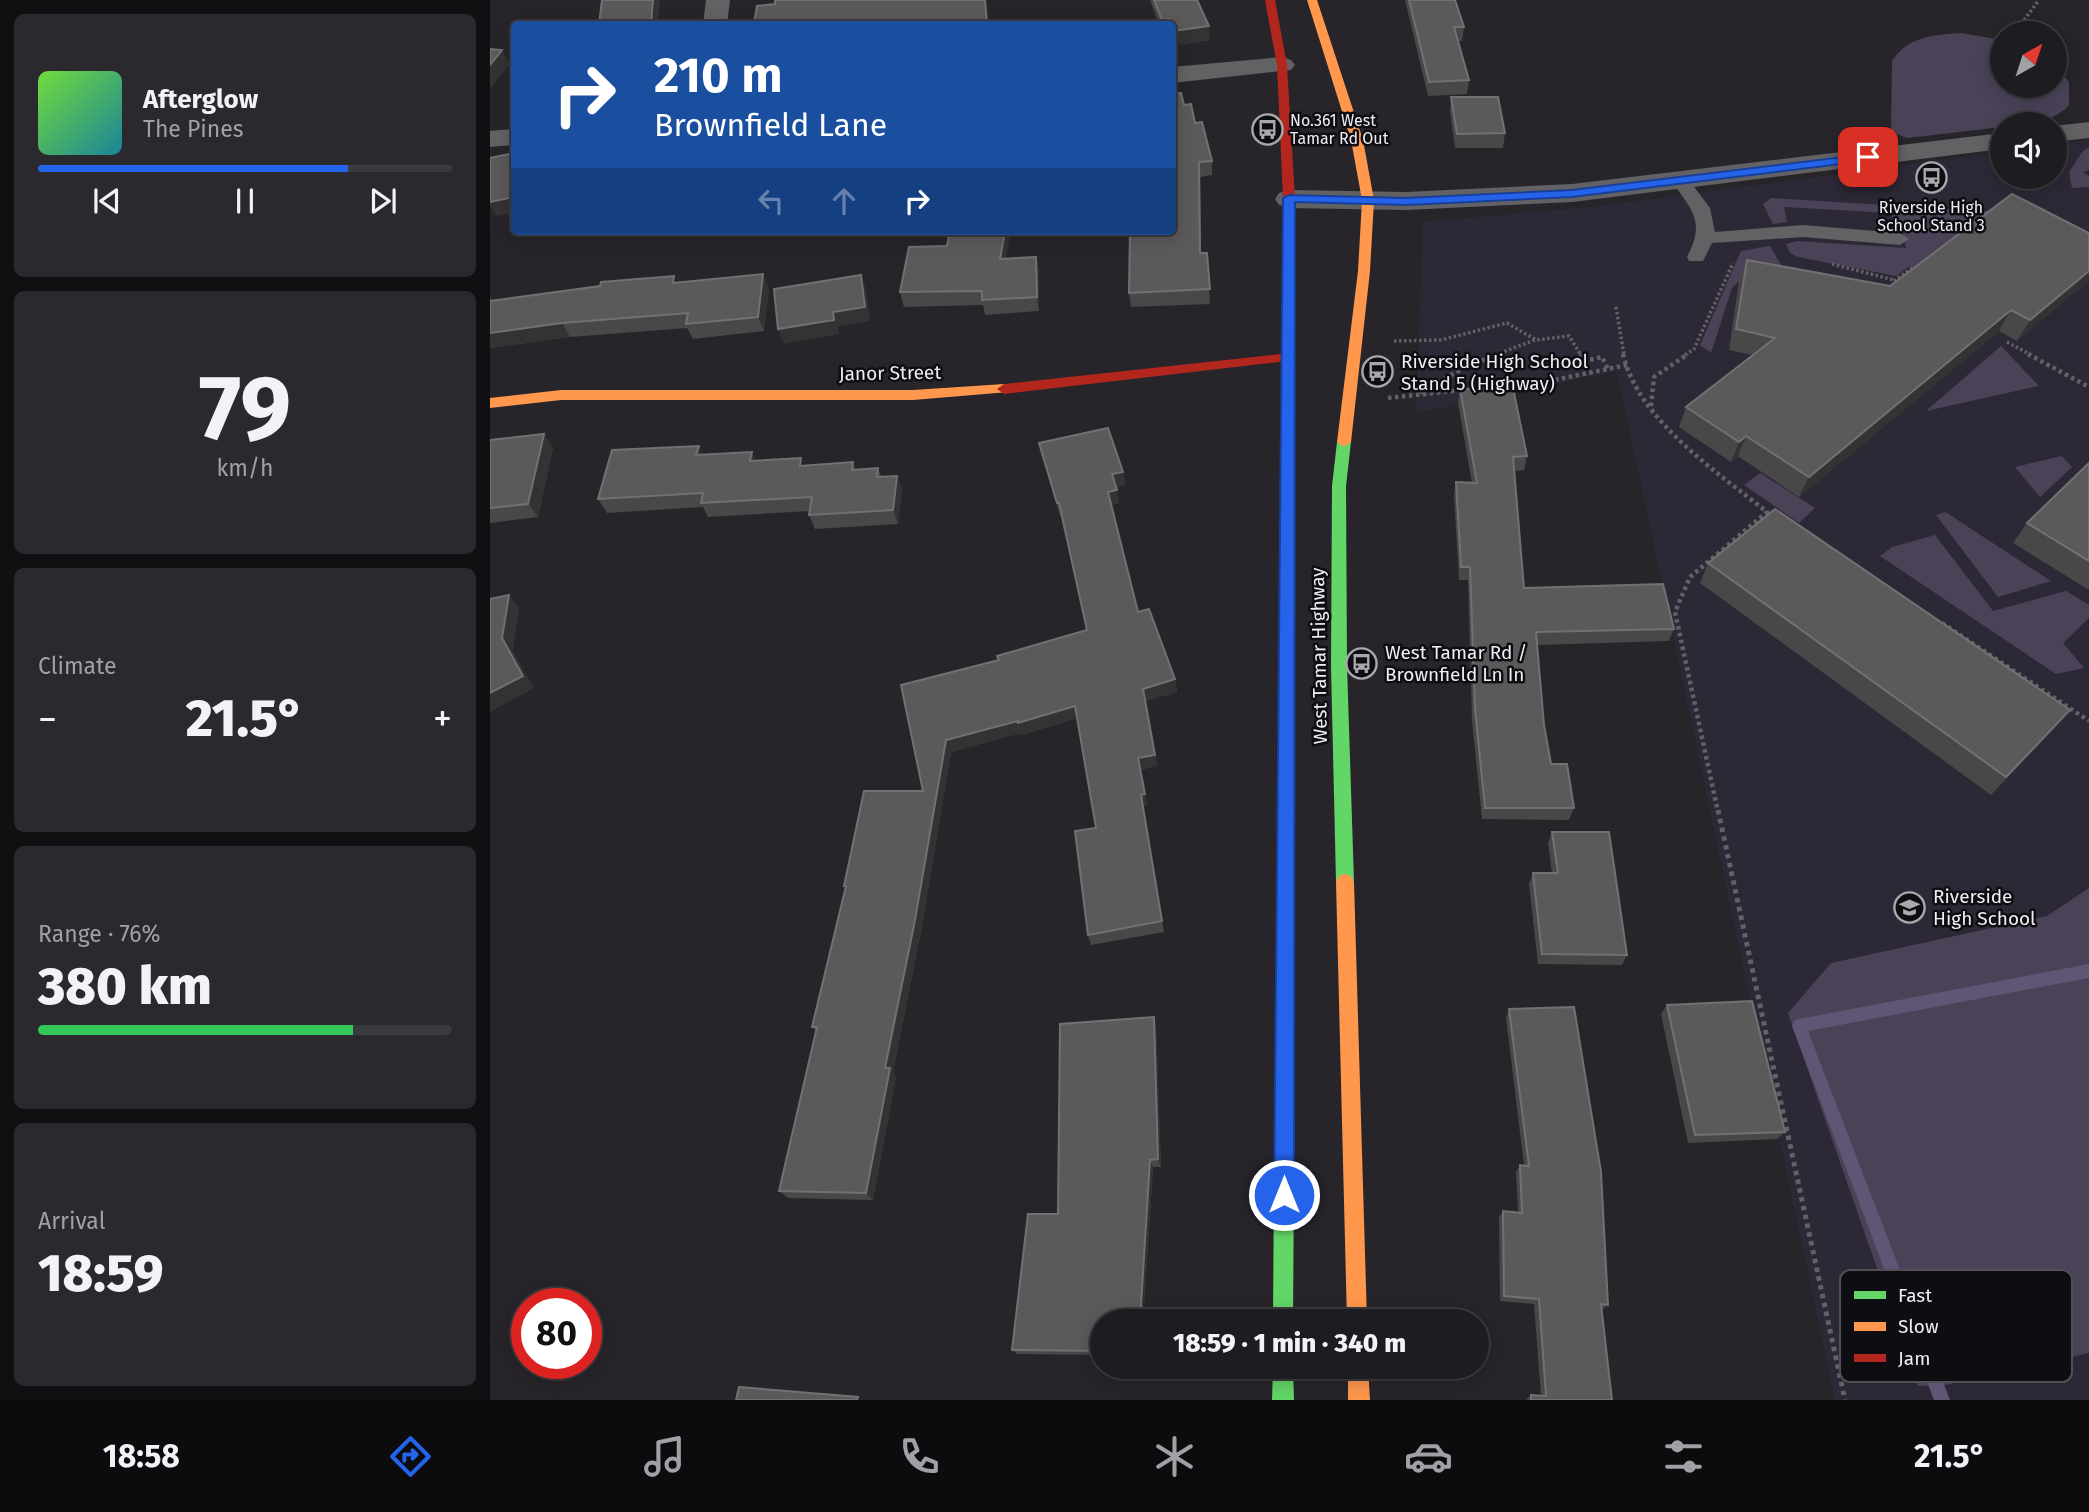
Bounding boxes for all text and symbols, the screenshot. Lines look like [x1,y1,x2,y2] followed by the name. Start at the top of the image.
[1990,21,2067,98] north arrow
[1990,21,2067,189] map controls
[654,46,783,105] text: 210 m
[539,49,630,140] icon: right
[143,84,258,115] text: Afterglow
[654,106,887,144] text: Brownfield Lane
[1290,111,1389,148] place label: No.361 West Tamar Rd Out
[1250,112,1284,146] bus stop icon: No.361 West Tamar Rd Out
[1990,112,2067,189] button: sound
[143,115,244,143] text: The Pines
[1838,127,1898,187] pin
[1849,138,1887,176] icon: arrive
[1914,161,1948,195] bus stop icon: Riverside High School Stand 3
[88,182,126,220] icon: previous
[226,182,264,220] icon: pause
[364,182,402,220] icon: next
[752,182,790,220] icon: left
[825,182,863,220] icon: ahead
[898,182,936,220] icon: right
[1877,198,1985,235] place label: Riverside High School Stand 3
[1401,350,1589,395] place label: Riverside High School Stand 5 (Highway)
[199,354,291,463] text: 79
[1361,355,1395,389] bus stop icon: Riverside High School Stand 5 (Highway)
[839,361,941,385] street label: Janor Street
[217,454,273,482] text: km/h
[1306,567,1332,745] street label: West Tamar Highway
[1385,641,1527,686] place label: West Tamar Rd / Brownfield Ln In
[1345,646,1379,680] bus stop icon: West Tamar Rd / Brownfield Ln In
[38,652,117,680] text: Climate
[186,687,304,750] text: 21.5°
[38,696,57,742] text: −
[433,696,452,742] text: +
[1933,885,2036,930] place label: Riverside High School
[1893,890,1927,924] school or university icon: Riverside High School
[38,920,160,948] text: Range · 76%
[38,955,212,1018] text: 380 km
[1247,1158,1321,1232] position arrow
[38,1207,105,1235] text: Arrival
[38,1242,164,1305] text: 18:59
[1840,1270,2072,1382] legend
[1898,1284,1932,1307] text: Fast
[511,1288,602,1379] speed limit sign: 80
[1898,1315,1939,1338] text: Slow
[1173,1328,1406,1359] text: 18:59 · 1 min · 340 m
[1898,1347,1930,1370] text: Jam
[386,1432,435,1481] icon: directions
[640,1432,689,1481] icon: music
[895,1432,944,1481] icon: phone
[1150,1432,1199,1481] icon: climate
[1404,1432,1453,1481] icon: car
[1659,1432,1708,1481] icon: filters
[103,1437,180,1475] text: 18:58
[1914,1437,1986,1475] text: 21.5°

